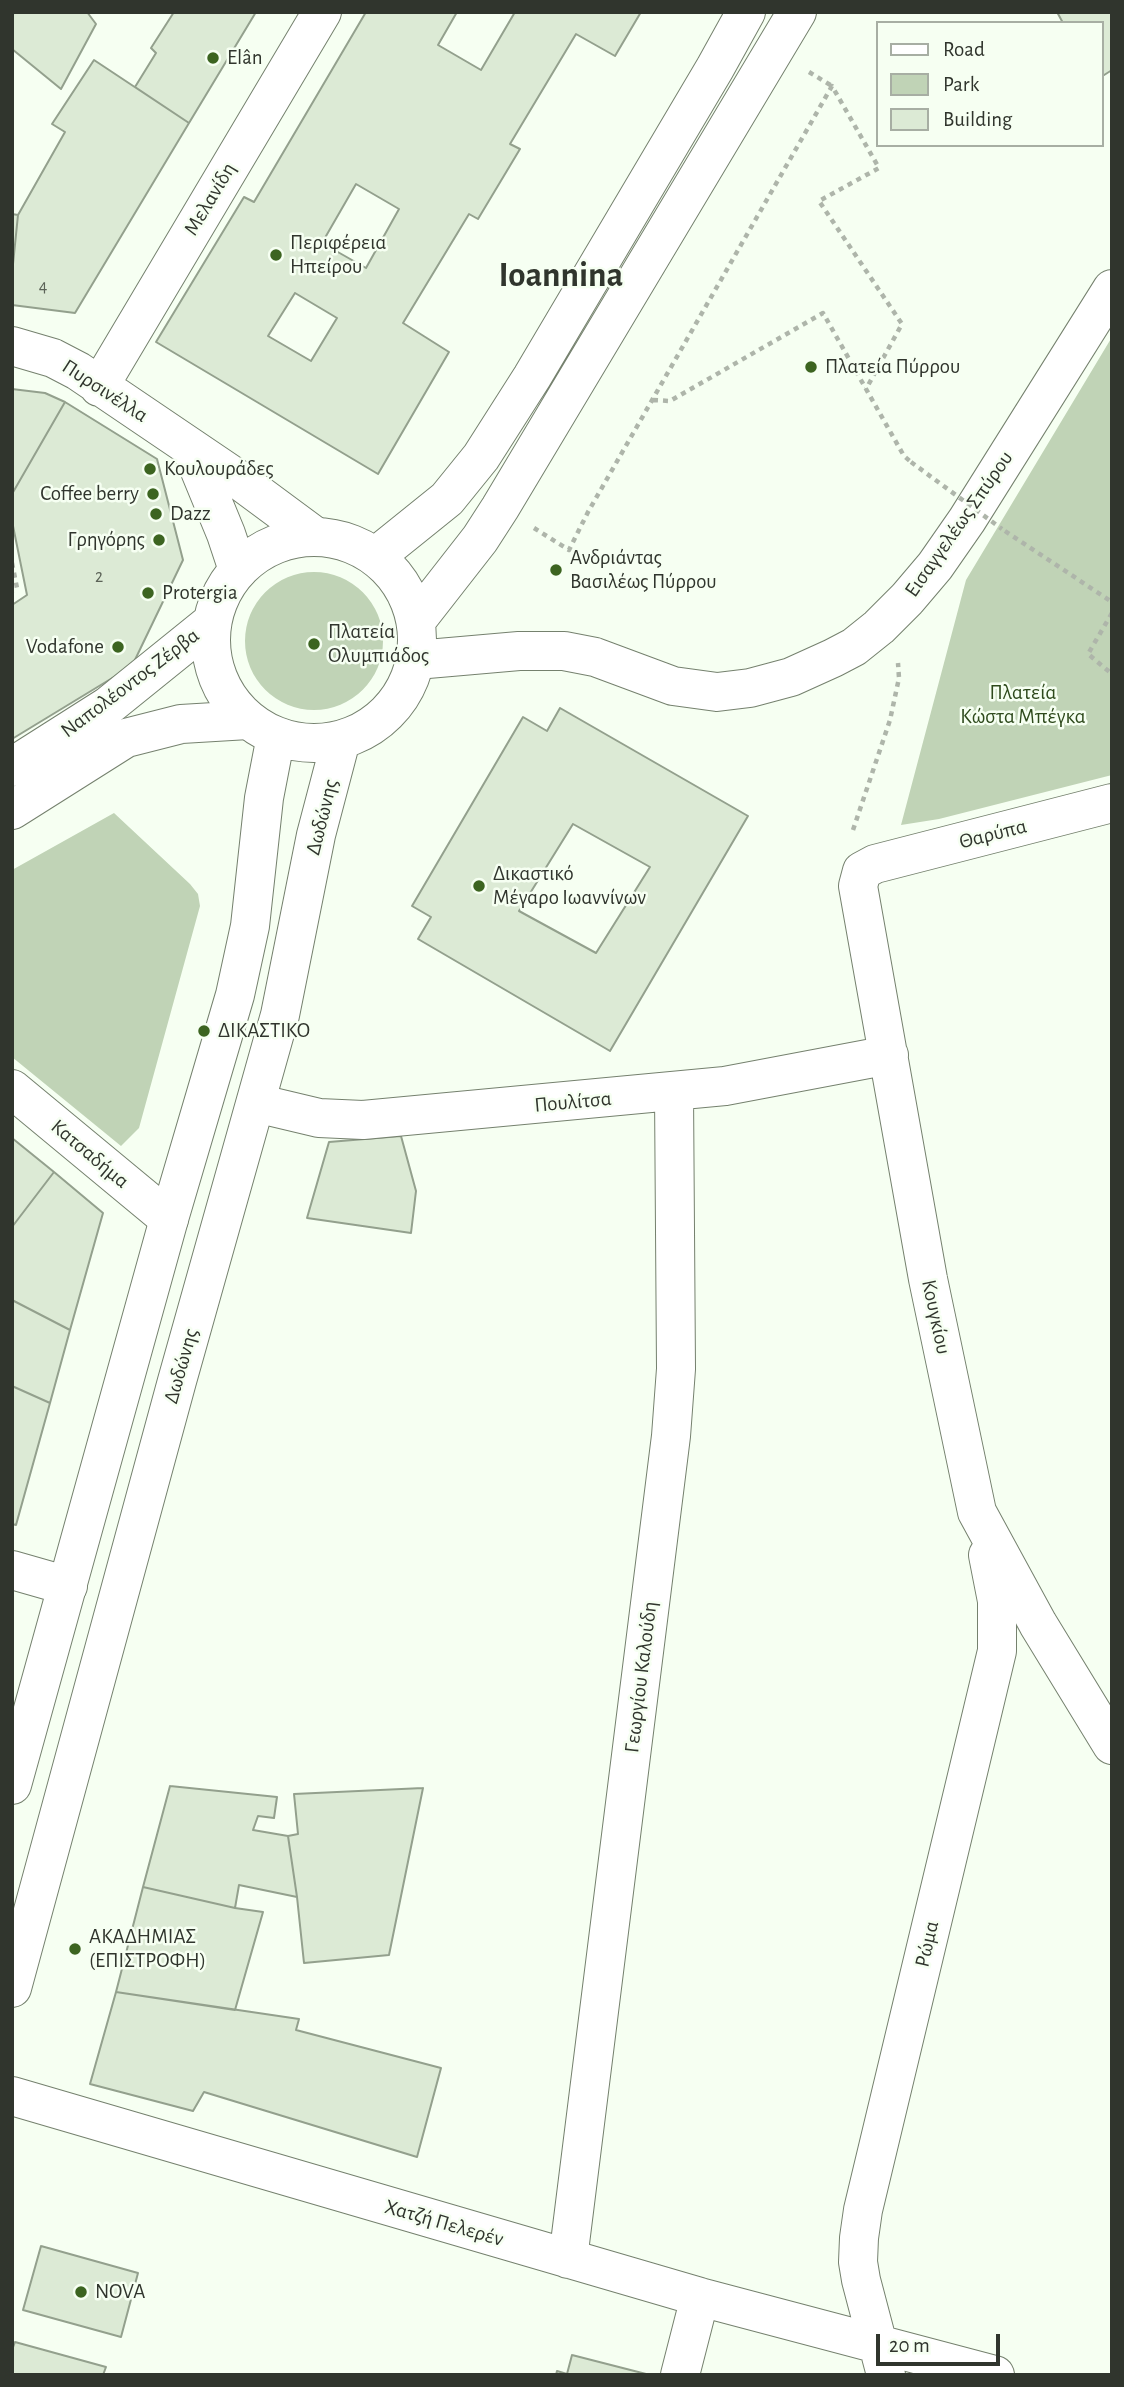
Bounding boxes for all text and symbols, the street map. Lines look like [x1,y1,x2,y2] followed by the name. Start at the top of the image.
[876,21,1103,147] legend
[943,39,985,60] text: Road
[227,45,263,71] place label: Elân
[205,50,221,66] marker: Elân
[943,74,979,95] text: Park
[943,109,1012,130] text: Building
[178,158,242,240] street label: Μελανίδη
[290,230,387,280] place label: Περιφέρεια Ηπείρου
[268,247,284,263] marker: Περιφέρεια Ηπείρου
[499,254,623,296] district label: Ioannina
[39,276,47,298] house number: 4
[57,354,153,428] street label: Πυρσινέλλα
[825,354,960,380] place label: Πλατεία Πύρρου
[803,359,819,375] marker: Πλατεία Πύρρου
[899,446,1019,602] street label: Εισαγγελέως Σπύρου
[164,456,274,482] place label: Κουλουράδες
[142,461,158,477] marker: Κουλουράδες
[40,481,139,507] place label: Coffee berry
[145,486,161,502] marker: Coffee berry
[170,501,211,527] place label: Dazz
[148,506,164,522] marker: Dazz
[67,527,145,553] place label: Γρηγόρης
[151,532,167,548] marker: Γρηγόρης
[570,545,717,595] place label: Ανδριάντας Βασιλέως Πύρρου
[548,562,564,578] marker: Ανδριάντας Βασιλέως Πύρρου
[95,566,103,588] house number: 2
[162,580,238,606] place label: Protergia
[140,585,156,601] marker: Protergia
[328,619,429,669] place label: Πλατεία Ολυμπιάδος
[56,623,204,743] street label: Ναπολέοντος Ζέρβα
[26,634,104,660] place label: Vodafone
[306,636,322,652] marker: Πλατεία Ολυμπιάδος
[110,639,126,655] marker: Vodafone
[960,680,1086,730] park label: Πλατεία Κώστα Μπέγκα
[300,777,344,857] street label: Δωδώνης
[957,813,1029,855] street label: Θαρύπα
[493,861,646,911] place label: Δικαστικό Μέγαρο Ιωαννίνων
[471,878,487,894] marker: Δικαστικό Μέγαρο Ιωαννίνων
[218,1018,310,1044] place label: ΔΙΚΑΣΤΙΚΟ
[196,1023,212,1039] marker: ΔΙΚΑΣΤΙΚΟ
[533,1086,613,1118] street label: Πουλίτσα
[46,1114,134,1194] street label: Κατσαδήμα
[916,1277,956,1357] street label: Κουγκίου
[158,1326,204,1406] street label: Δωδώνης
[619,1600,663,1754] street label: Γεωργίου Καλούδη
[909,1918,945,1970] street label: Ρώμα
[89,1924,206,1974] place label: ΑΚΑΔΗΜΙΑΣ (ΕΠΙΣΤΡΟΦΗ)
[67,1941,83,1957] marker: ΑΚΑΔΗΜΙΑΣ (ΕΠΙΣΤΡΟΦΗ)
[382,2194,506,2252] street label: Χατζή Πελερέν
[95,2279,146,2305] place label: NOVA
[73,2284,89,2300] marker: NOVA
[879,2320,1003,2364] scale bar
[889,2335,930,2356] text: 20 m

